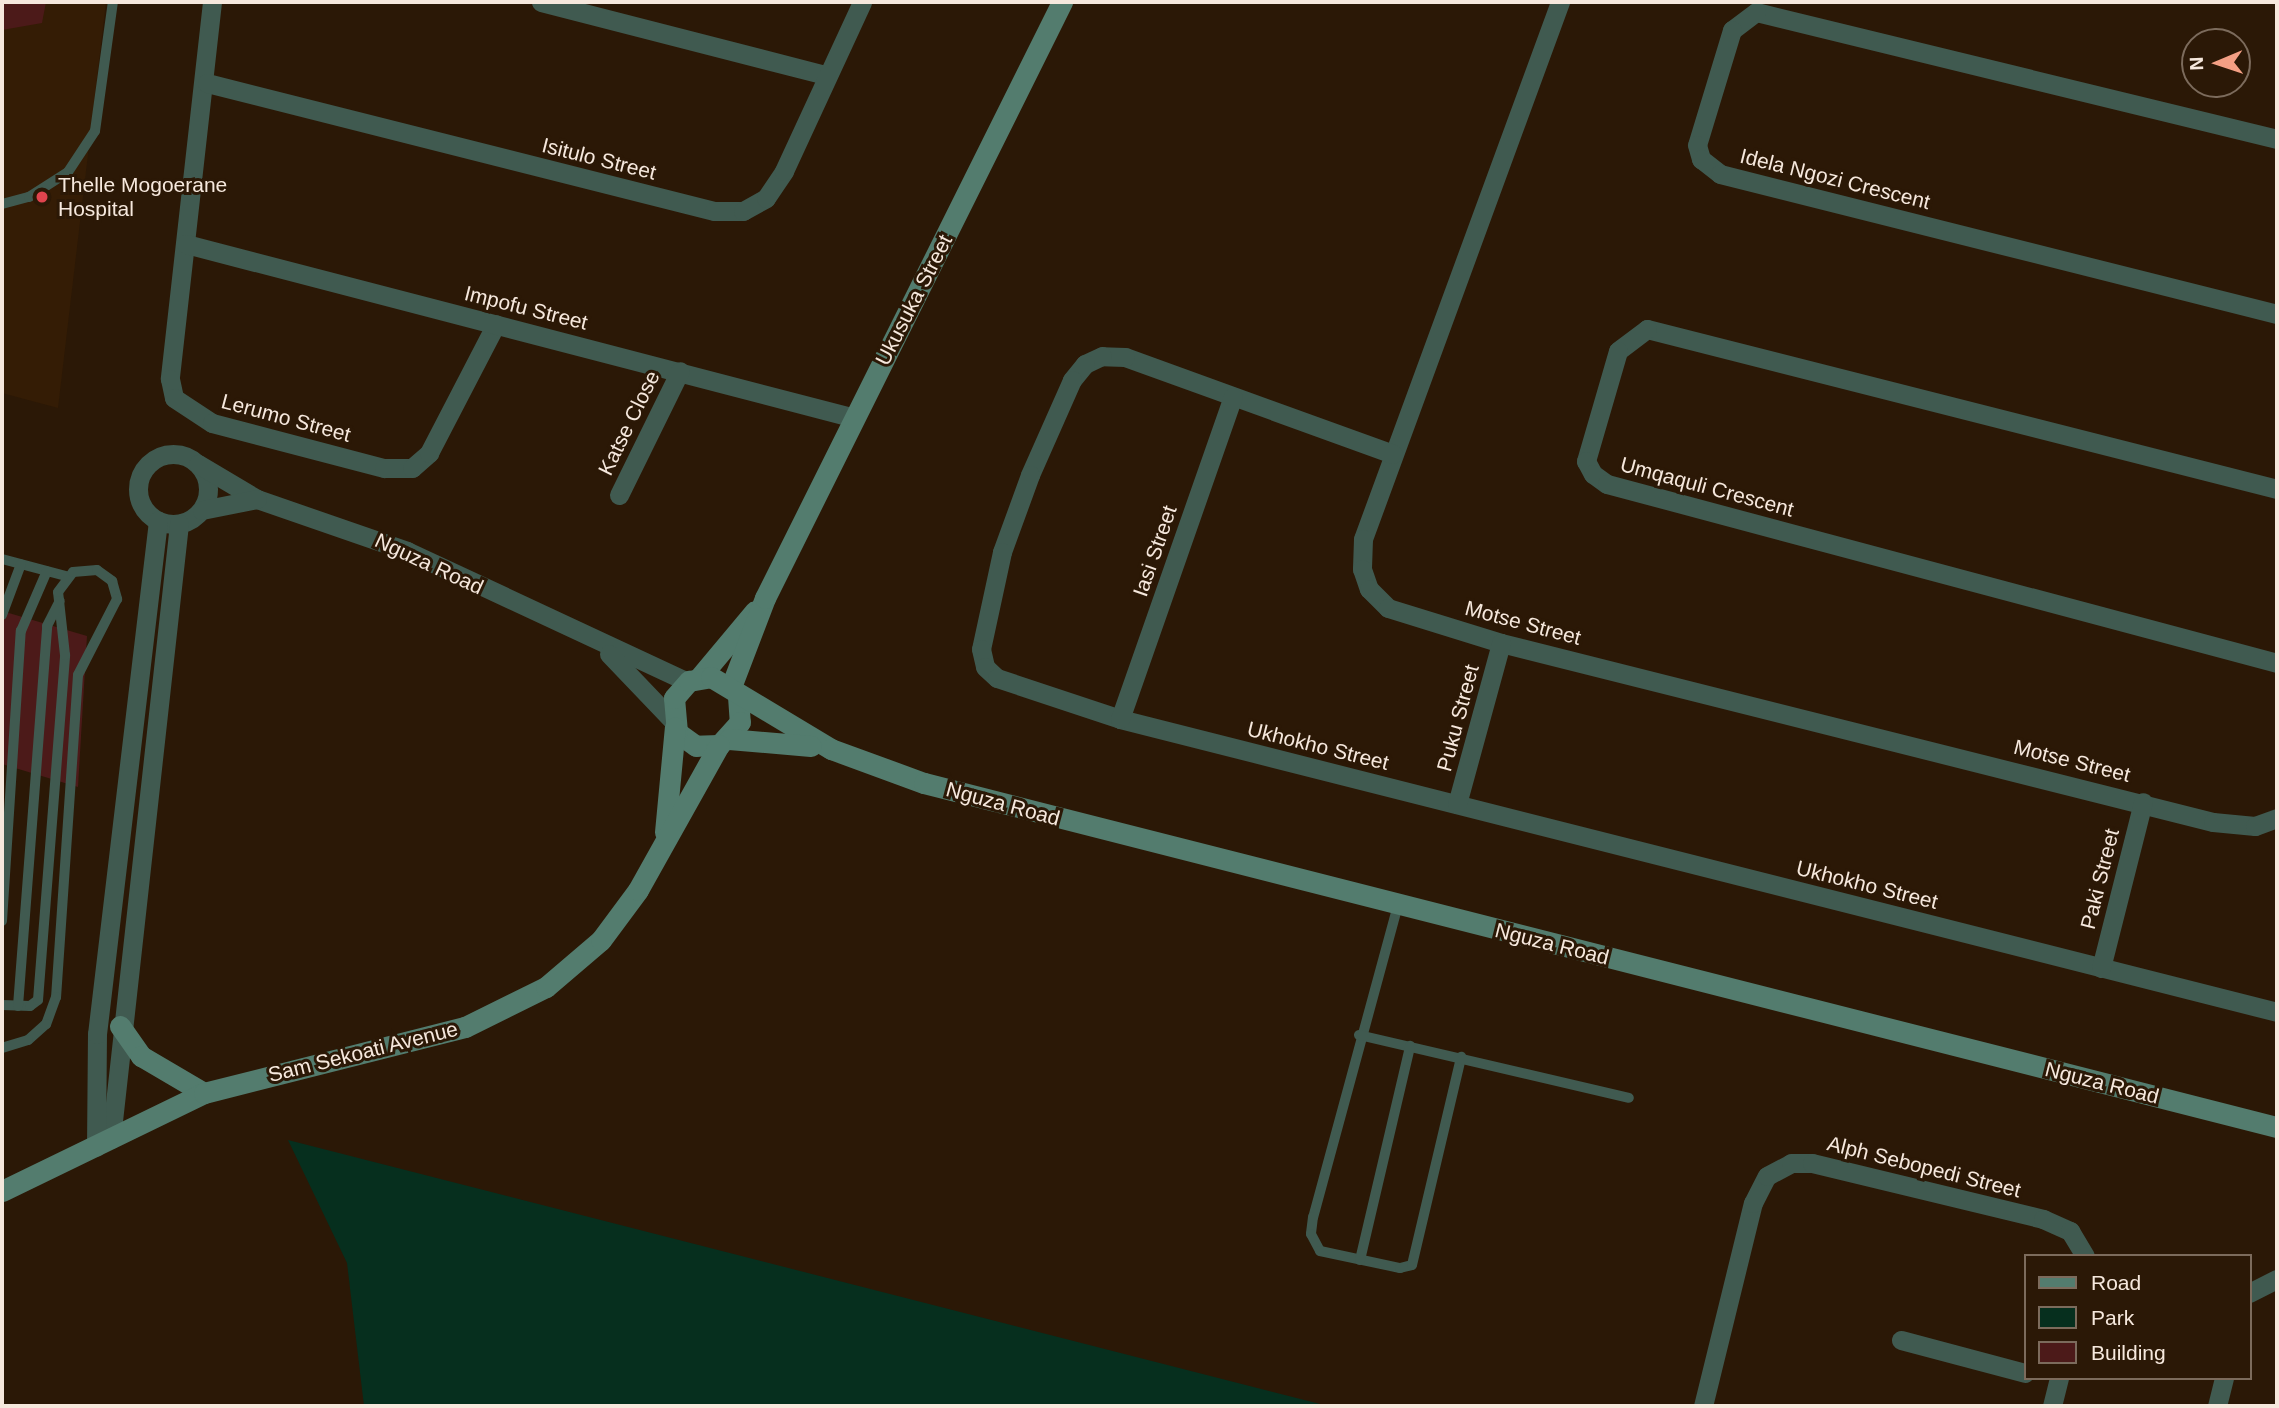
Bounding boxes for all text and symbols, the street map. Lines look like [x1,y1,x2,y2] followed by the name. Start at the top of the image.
[2181,28,2251,98] north arrow
[2186,56,2207,71] text: N
[539,133,659,185] street label: Isitulo Street
[1737,143,1933,215] street label: Idela Ngozi Crescent
[58,172,227,222] place label: Thelle Mogoerane Hospital
[32,187,52,207] marker: Thelle Mogoerane Hospital
[870,230,958,370] street label: Ukusuka Street
[462,281,590,335] street label: Impofu Street
[593,367,665,479] street label: Katse Close
[218,389,354,447] street label: Lerumo Street
[1617,452,1797,522] street label: Umqaquli Crescent
[1128,502,1182,600] street label: Iasi Street
[371,528,487,600] street label: Nguza Road
[1462,595,1584,651] street label: Motse Street
[1432,662,1484,774] street label: Puku Street
[1245,716,1391,776] street label: Ukhokho Street
[2011,734,2133,788] street label: Motse Street
[943,777,1063,831] street label: Nguza Road
[2075,826,2125,932] street label: Paki Street
[1794,855,1940,915] street label: Ukhokho Street
[1492,918,1612,970] street label: Nguza Road
[265,1016,461,1088] street label: Sam Sekoati Avenue
[2042,1057,2162,1109] street label: Nguza Road
[1825,1131,2023,1203] street label: Alph Sebopedi Street
[2024,1254,2251,1380] legend
[2091,1271,2141,1294] text: Road
[2091,1306,2134,1329] text: Park
[2091,1341,2166,1364] text: Building

